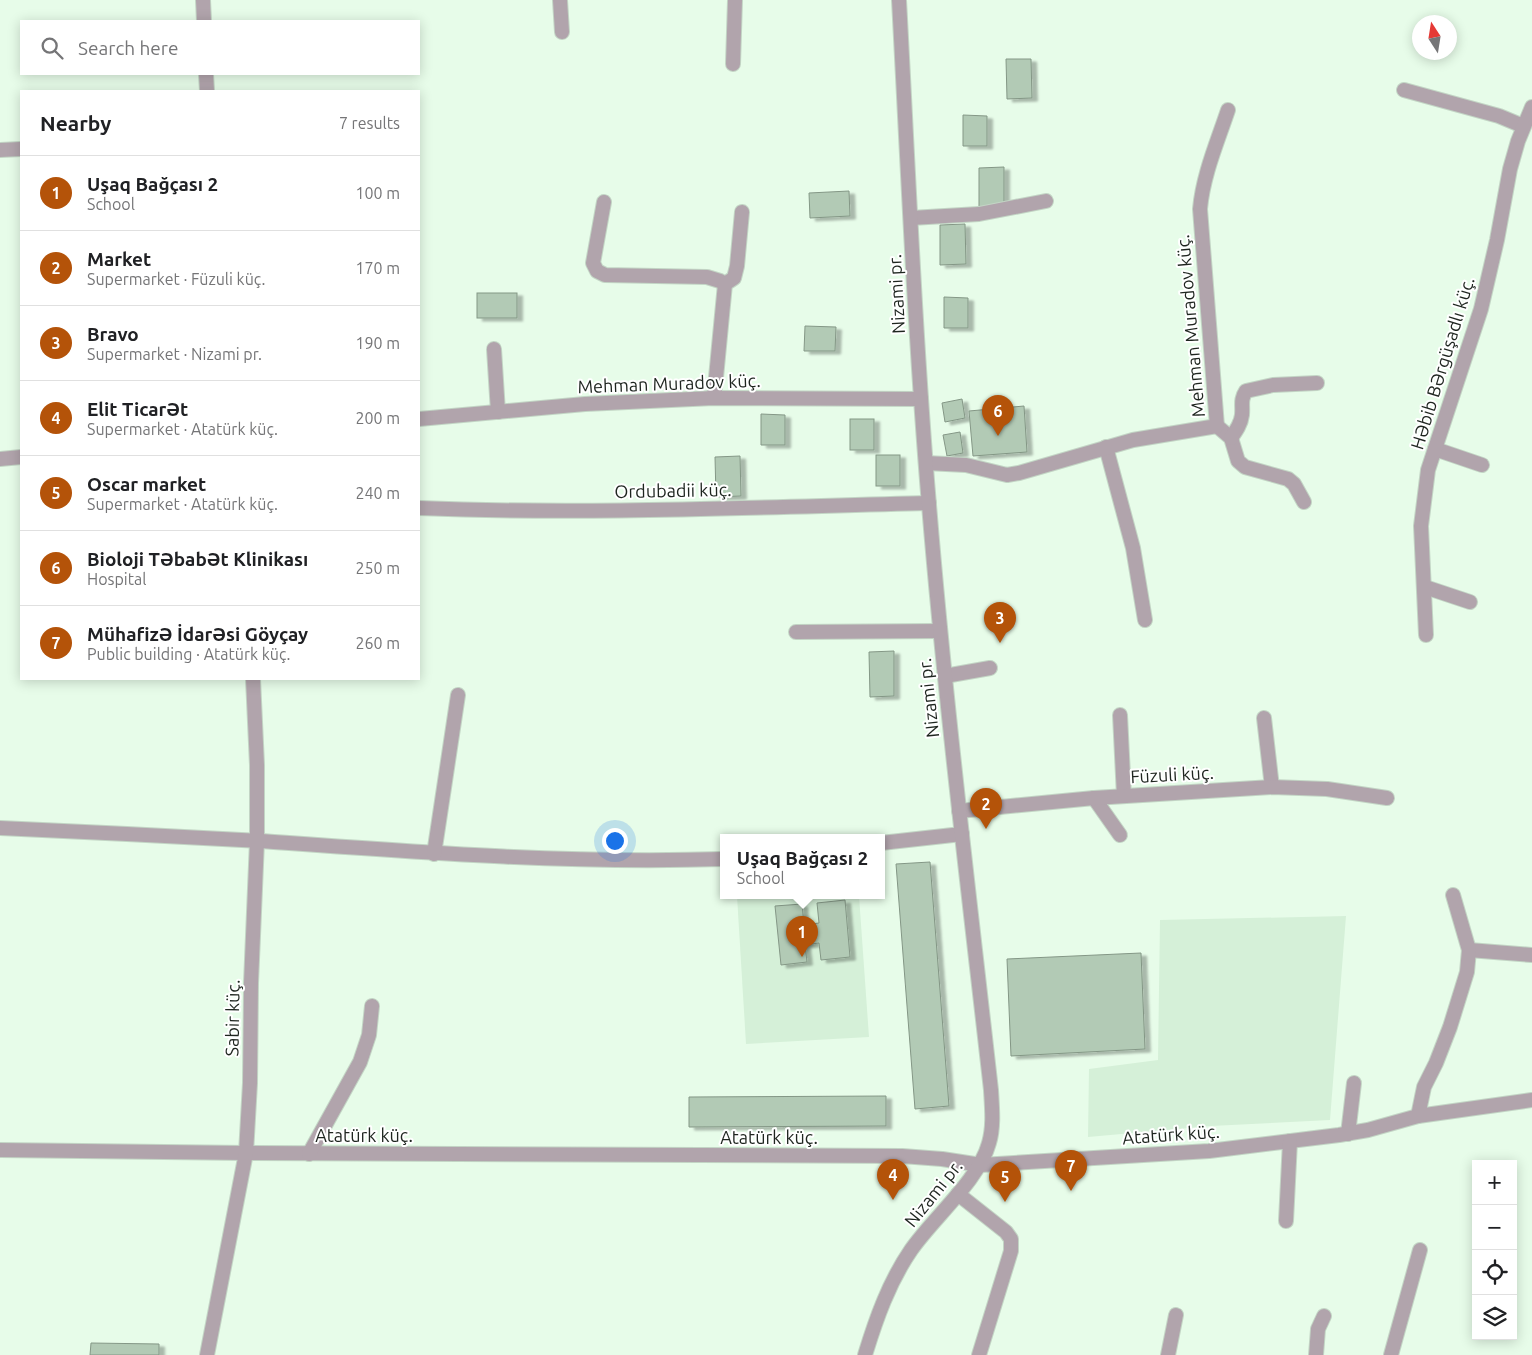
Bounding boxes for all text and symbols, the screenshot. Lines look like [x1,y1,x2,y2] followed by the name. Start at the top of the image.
[1412,15,1457,60] north arrow
[20,20,420,75] search box
[38,34,66,62] icon: search
[78,37,178,59] text: Search here
[40,111,111,135] text: Nearby
[339,114,400,132] text: 7 results
[87,173,218,195] text: Uşaq Bağçası 2
[51,184,61,202] text: 1
[355,184,400,202] text: 100 m
[87,195,135,213] text: School
[1172,234,1208,418] street label: Mehman Muradov küç.
[87,248,151,270] text: Market
[884,254,908,334] street label: Nizami pr.
[51,259,61,277] text: 2
[355,259,400,277] text: 170 m
[87,270,265,288] text: Supermarket · Füzuli küç.
[1406,274,1478,452] street label: Həbib Bərgüşadlı küç.
[87,323,139,345] text: Bravo
[51,334,61,352] text: 3
[355,334,400,352] text: 190 m
[87,345,262,363] text: Supermarket · Nizami pr.
[577,370,761,396] street label: Mehman Muradov küç.
[982,395,1014,436] pin: 6
[87,398,188,420] text: Elit Ticarət
[51,409,61,427] text: 4
[355,409,400,427] text: 200 m
[87,420,278,438] text: Supermarket · Atatürk küç.
[87,473,206,495] text: Oscar market
[614,479,732,501] street label: Ordubadii küç.
[51,484,61,502] text: 5
[355,484,400,502] text: 240 m
[87,495,278,513] text: Supermarket · Atatürk küç.
[87,548,308,570] text: Bioloji Təbabət Klinikası
[51,559,61,577] text: 6
[355,559,400,577] text: 250 m
[87,570,146,588] text: Hospital
[984,602,1016,643] pin: 3
[87,623,308,645] text: Mühafizə İdarəsi Göyçay
[51,634,61,652] text: 7
[355,634,400,652] text: 260 m
[87,645,291,663] text: Public building · Atatürk küç.
[914,657,942,739] street label: Nizami pr.
[1130,762,1214,786] street label: Füzuli küç.
[970,788,1002,829] pin: 2
[602,828,628,854] your location
[720,834,885,899] popup
[737,847,868,869] text: Uşaq Bağçası 2
[737,869,785,887] text: School
[786,916,818,957] pin: 1
[221,979,243,1057] street label: Sabir küç.
[1122,1121,1220,1147] street label: Atatürk küç.
[315,1125,413,1145] street label: Atatürk küç.
[720,1127,818,1147] street label: Atatürk küç.
[1055,1150,1087,1191] pin: 7
[900,1156,966,1230] street label: Nizami pr.
[877,1159,909,1200] pin: 4
[1472,1160,1517,1340] map controls
[1472,1160,1517,1205] button: +
[989,1161,1021,1202] pin: 5
[1472,1205,1517,1250] button: −
[1472,1250,1517,1295] button: locate
[1472,1295,1517,1340] button: layers

